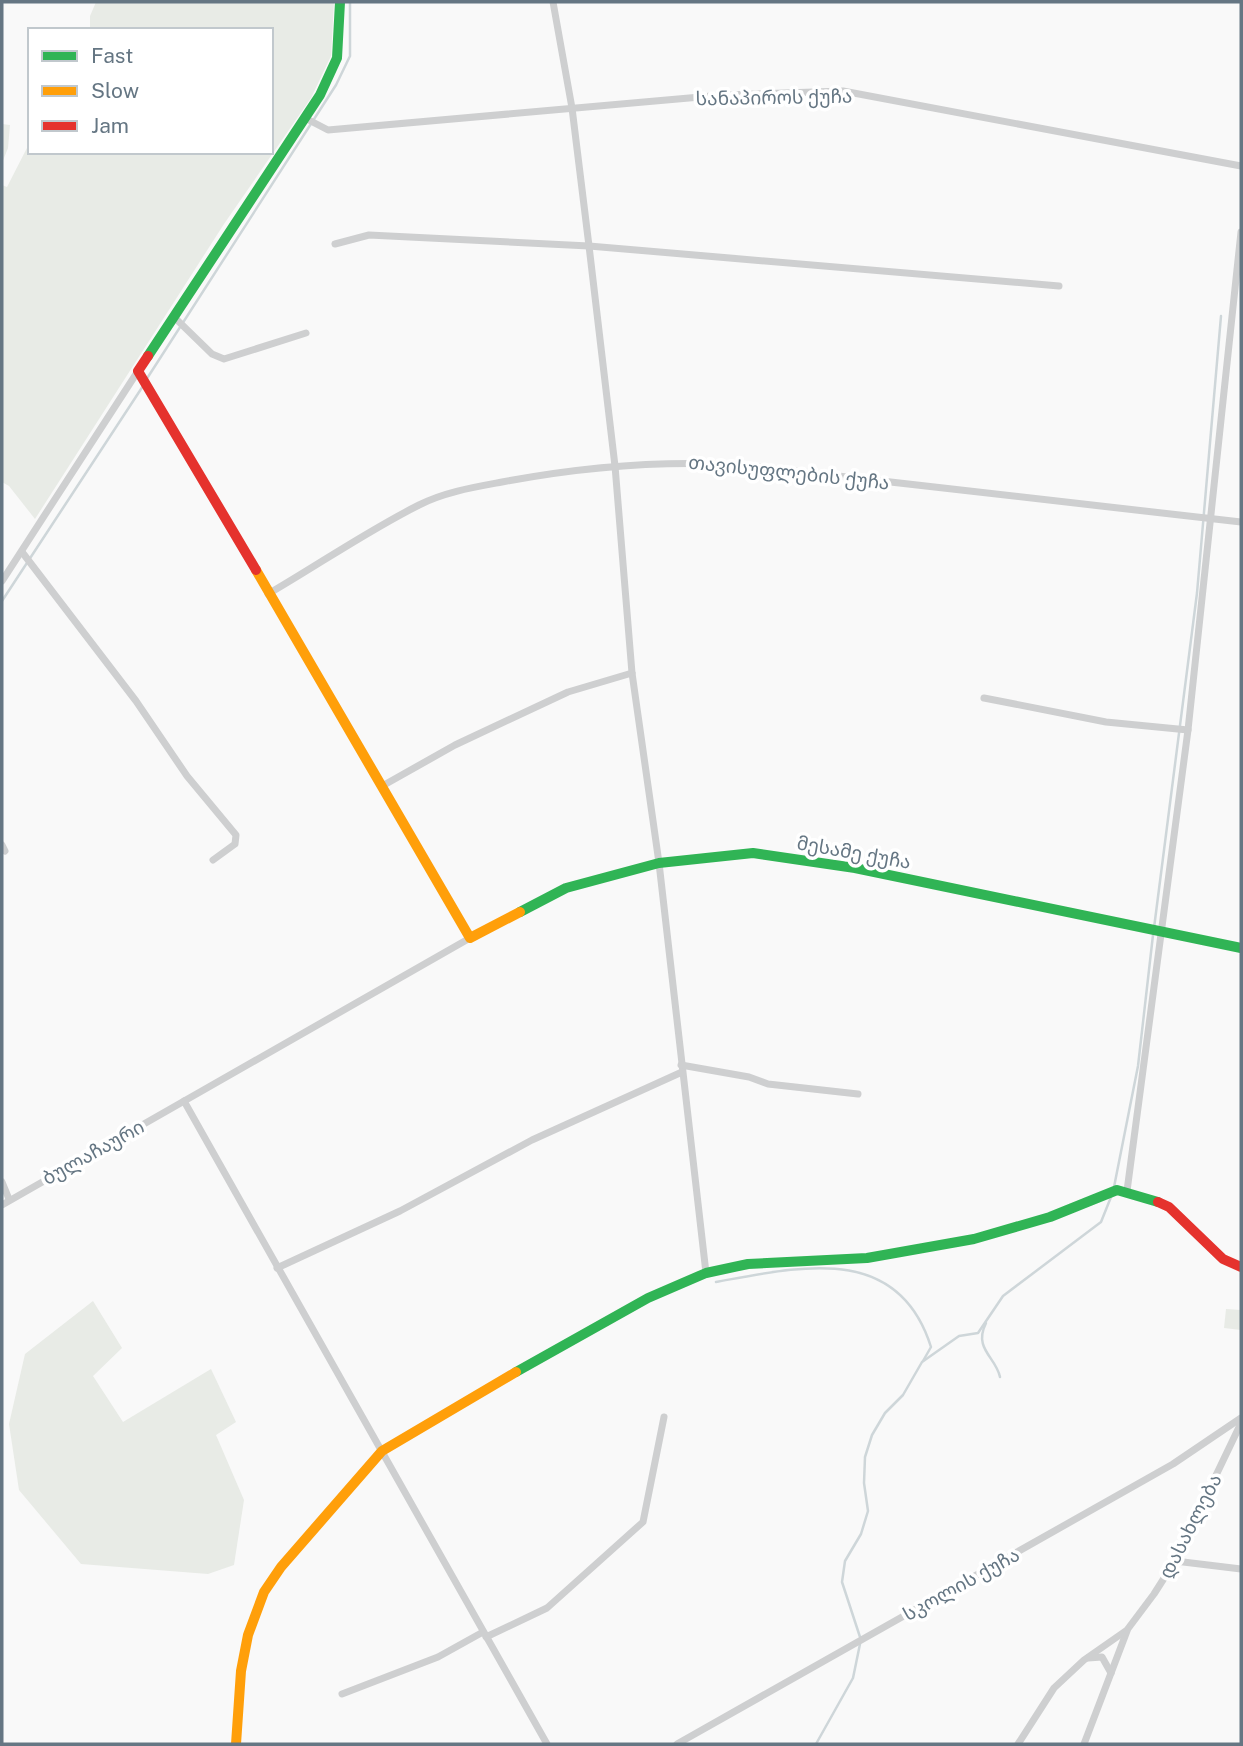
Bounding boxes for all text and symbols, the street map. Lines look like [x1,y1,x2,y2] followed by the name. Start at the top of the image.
[28,28,273,154] legend
[91,43,133,68] text: Fast
[91,78,139,103] text: Slow
[695,85,853,110] street label: სანაპიროს ქუჩა
[91,113,129,138] text: Jam
[687,451,891,495] street label: თავისუფლების ქუჩა
[795,831,913,874] street label: მესამე ქუჩა
[38,1115,149,1191] street label: ბულაჩაური
[1154,1470,1228,1583] street label: დასახლება
[899,1543,1024,1627] street label: სკოლის ქუჩა

